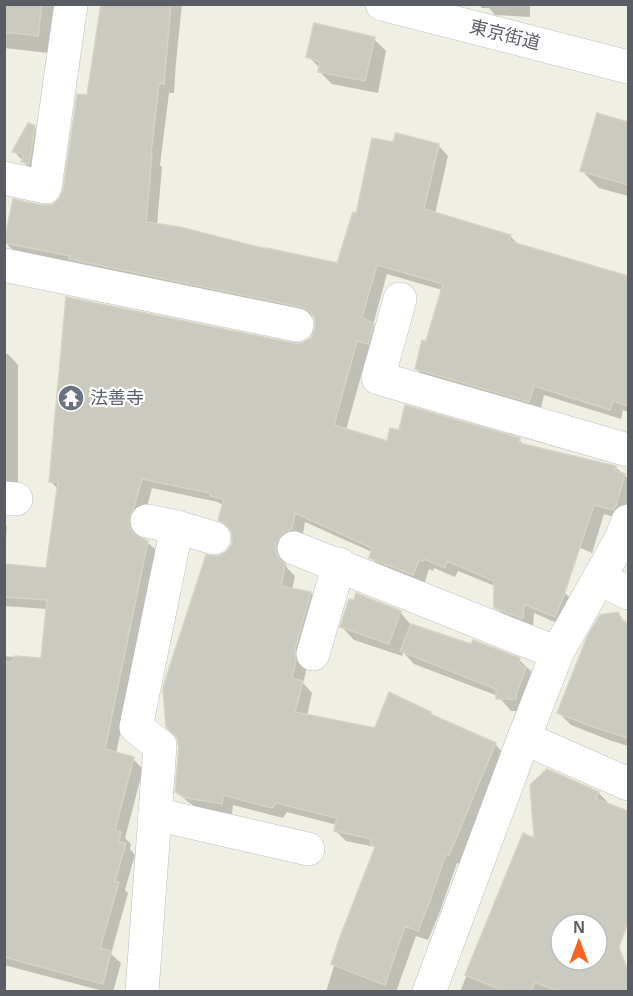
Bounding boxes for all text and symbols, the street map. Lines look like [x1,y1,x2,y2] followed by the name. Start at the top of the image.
[468,17,542,53] street label: 東京街道
[56,383,86,413] temple icon: 法善寺
[90,388,144,408] place label: 法善寺
[549,912,609,972] north arrow
[573,919,585,936] text: N

